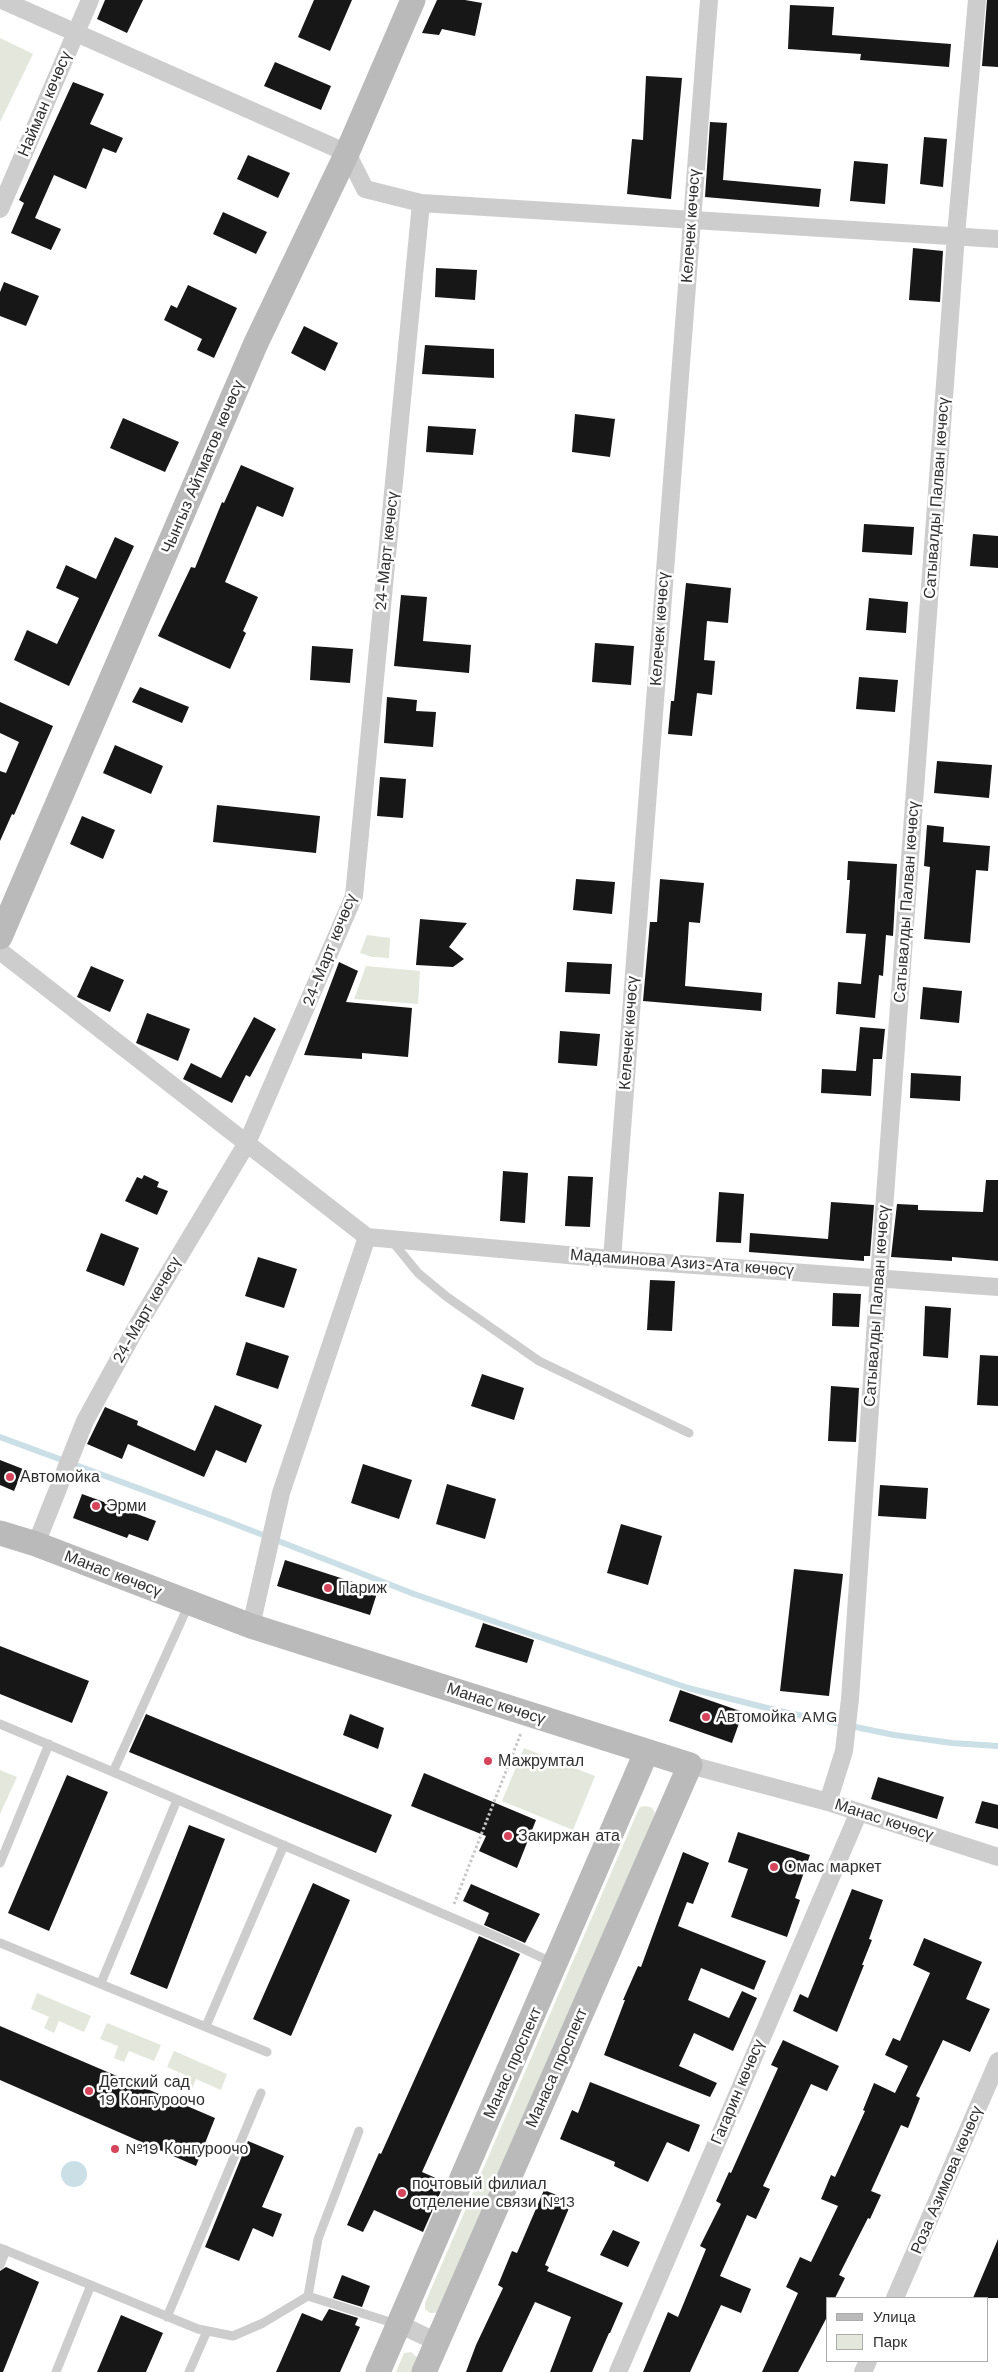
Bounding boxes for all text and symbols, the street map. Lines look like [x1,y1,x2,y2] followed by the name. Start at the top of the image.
[14,48,76,160] street label: Найман көчөсү
[677,168,705,284] street label: Келечек көчөсү
[158,377,248,557] street label: Чынгыз Айтматов көчөсү
[920,396,954,600] street label: Сатывалды Палван көчөсү
[371,490,403,612] street label: 24-Март көчөсү
[646,571,674,687] street label: Келечек көчөсү
[890,800,924,1004] street label: Сатывалды Палван көчөсү
[299,891,361,1009] street label: 24-Март көчөсү
[615,975,643,1091] street label: Келечек көчөсү
[860,1204,894,1408] street label: Сатывалды Палван көчөсү
[569,1246,795,1280] street label: Мадаминова Азиз-Ата көчөсү
[109,1253,185,1367] street label: 24-Март көчөсү
[20,1467,100,1487] place label: Автомойка
[4,1471,16,1483] marker: Автомойка
[106,1496,146,1516] place label: Эрми
[90,1500,102,1512] marker: Эрми
[62,1547,164,1601] street label: Манас көчөсү
[338,1578,387,1598] place label: Париж
[322,1582,334,1594] marker: Париж
[444,1679,548,1729] street label: Манас көчөсү
[716,1707,837,1727] place label: Автомойка AMG
[700,1711,712,1723] marker: Автомойка AMG
[498,1751,584,1771] place label: Мажрумтал
[482,1755,494,1767] marker: Мажрумтал
[832,1795,936,1845] street label: Манас көчөсү
[518,1826,620,1846] place label: Закиржан ата
[502,1830,514,1842] marker: Закиржан ата
[784,1857,881,1877] place label: Омас маркет
[768,1861,780,1873] marker: Омас маркет
[480,2004,546,2122] street label: Манас проспект
[522,2005,592,2131] street label: Манаса проспект
[707,2037,769,2147] street label: Гагарин көчөсү
[99,2072,205,2110] place label: Детский сад 19 Конгуроочо
[83,2085,95,2097] marker: Детский сад 19 Конгуроочо
[907,2103,987,2257] street label: Роза Азимова көчөсү
[125,2139,248,2159] place label: №19 Конгуроочо
[109,2143,121,2155] marker: №19 Конгуроочо
[412,2174,575,2212] place label: почтовый филиал отделение связи №13
[396,2187,408,2199] marker: почтовый филиал отделение связи №13
[826,2297,988,2362] legend
[873,2308,916,2326] text: Улица
[873,2333,907,2351] text: Парк

